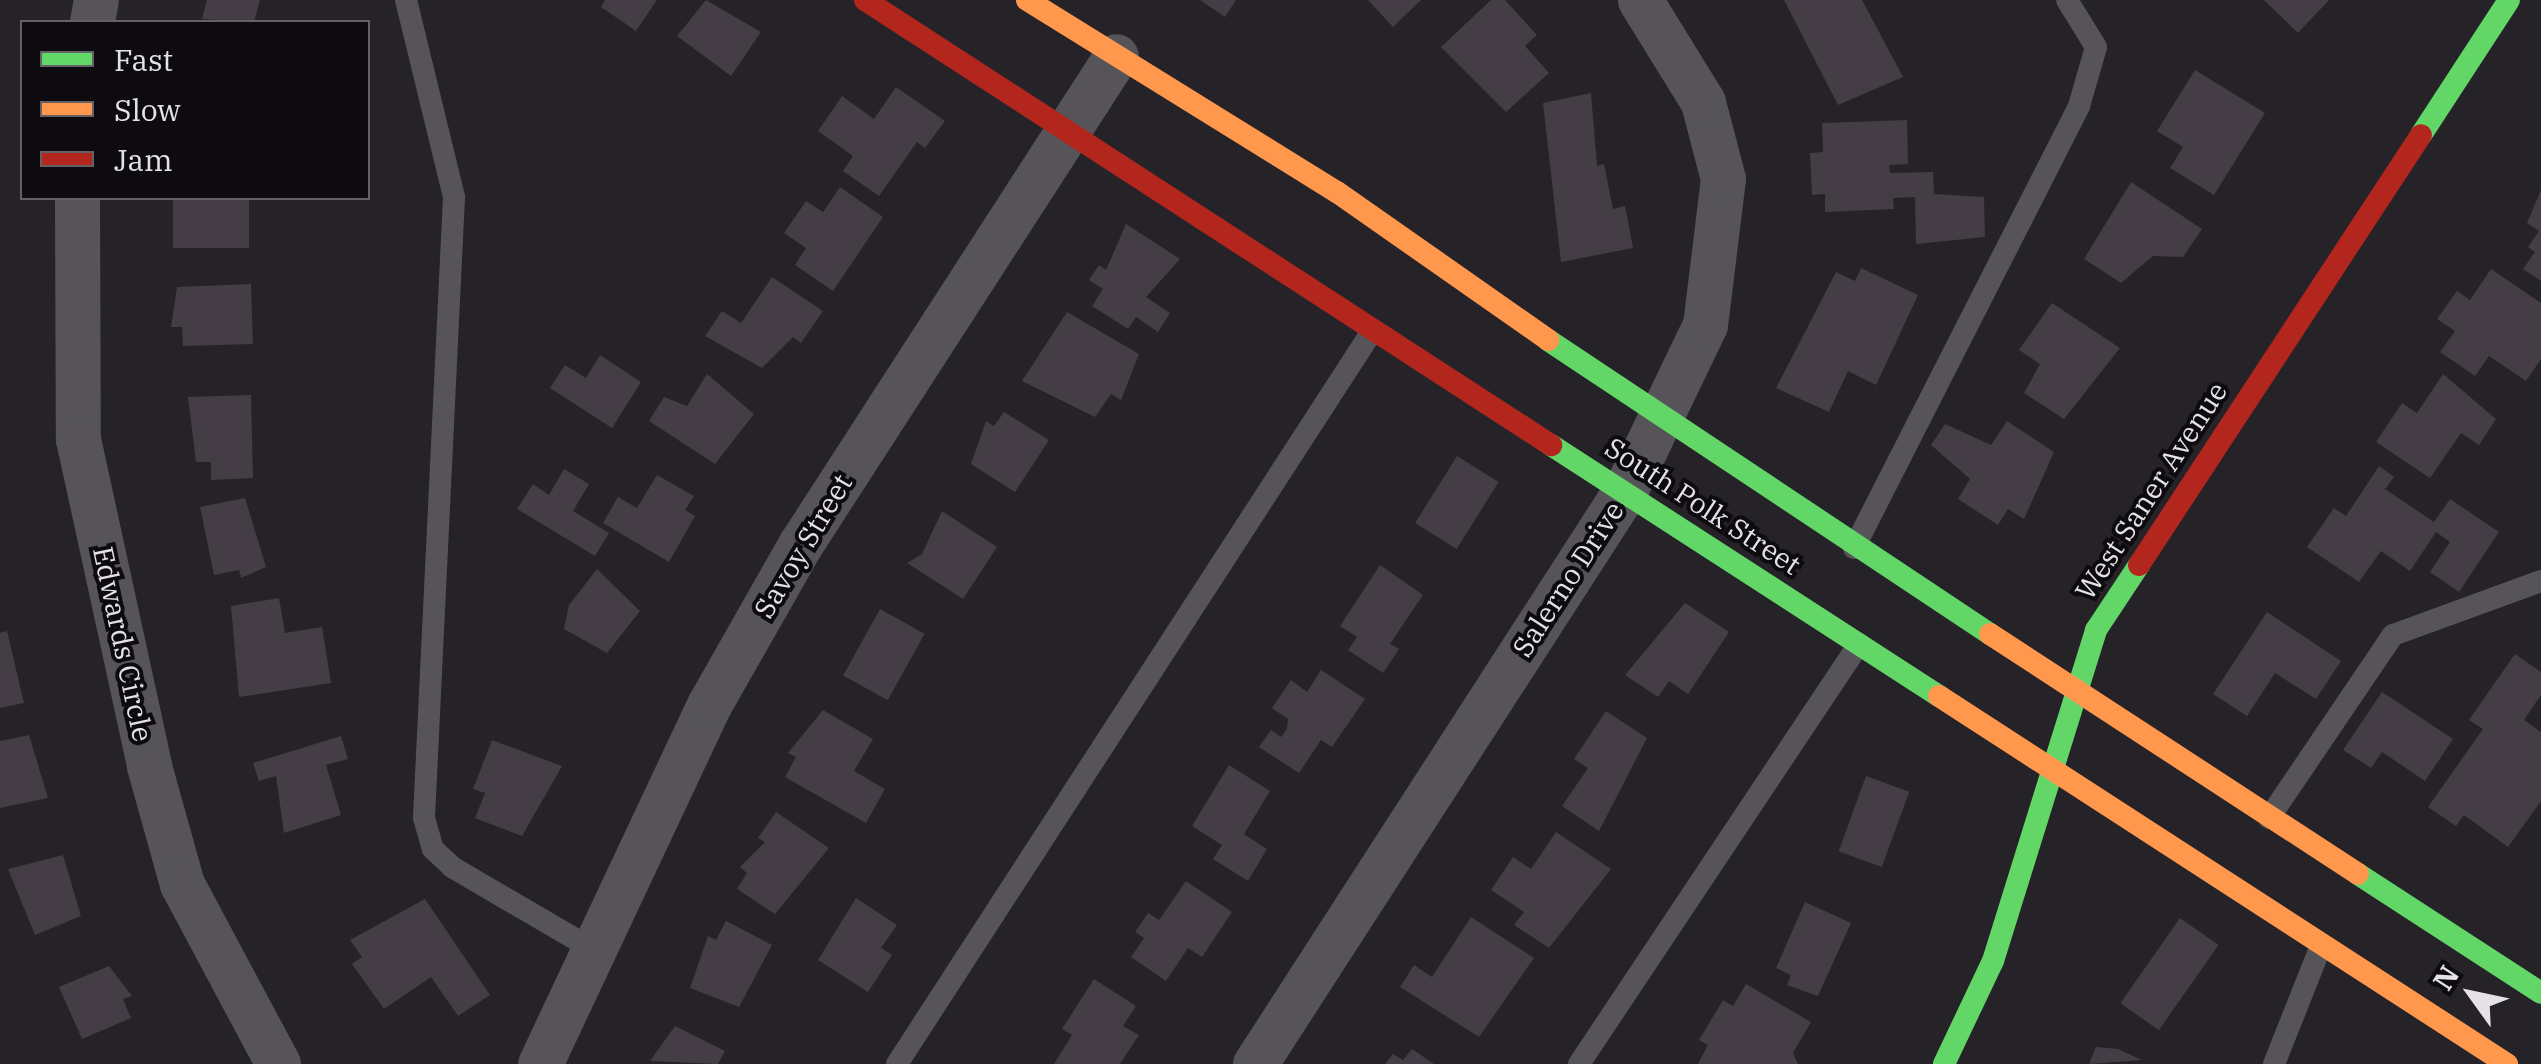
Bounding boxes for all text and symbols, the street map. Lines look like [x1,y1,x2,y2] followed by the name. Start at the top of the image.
[20,20,370,200] legend
[114,40,173,79] text: Fast
[114,90,181,129] text: Slow
[114,140,173,179] text: Jam
[2068,376,2234,606] street label: West Saner Avenue
[1599,430,1807,582] street label: South Polk Street
[747,468,859,624] street label: Savoy Street
[1505,495,1631,663] street label: Salerno Drive
[86,543,160,745] street label: Edwards Circle
[2421,944,2521,1044] north arrow
[2424,958,2467,997] text: N

